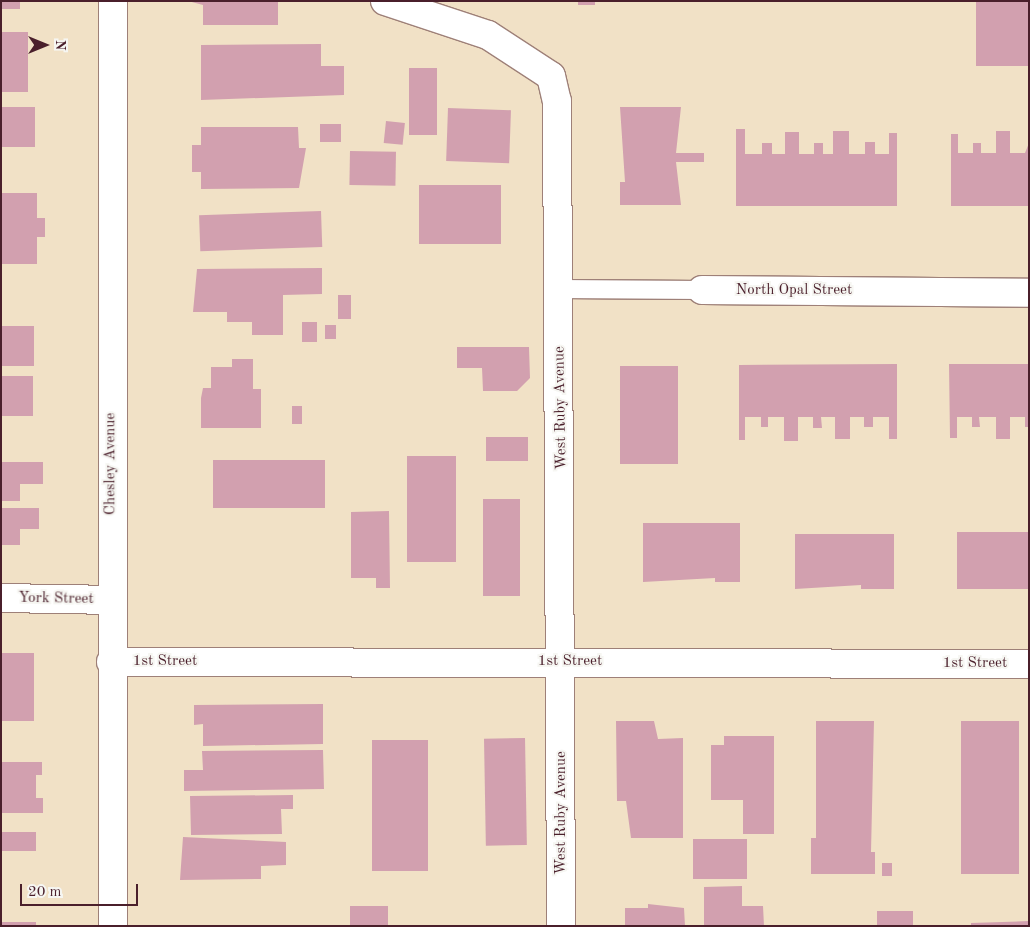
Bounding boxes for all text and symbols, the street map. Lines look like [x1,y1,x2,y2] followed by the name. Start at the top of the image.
[20,20,70,70] north arrow
[53,40,67,50] text: N
[736,282,852,300] street label: North Opal Street
[551,346,571,470] street label: West Ruby Avenue
[102,413,120,515] street label: Chesley Avenue
[18,589,94,609] street label: York Street
[133,653,197,671] street label: 1st Street
[538,653,602,671] street label: 1st Street
[943,655,1007,673] street label: 1st Street
[553,751,571,875] street label: West Ruby Avenue
[22,874,140,906] scale bar
[28,885,62,900] text: 20 m

